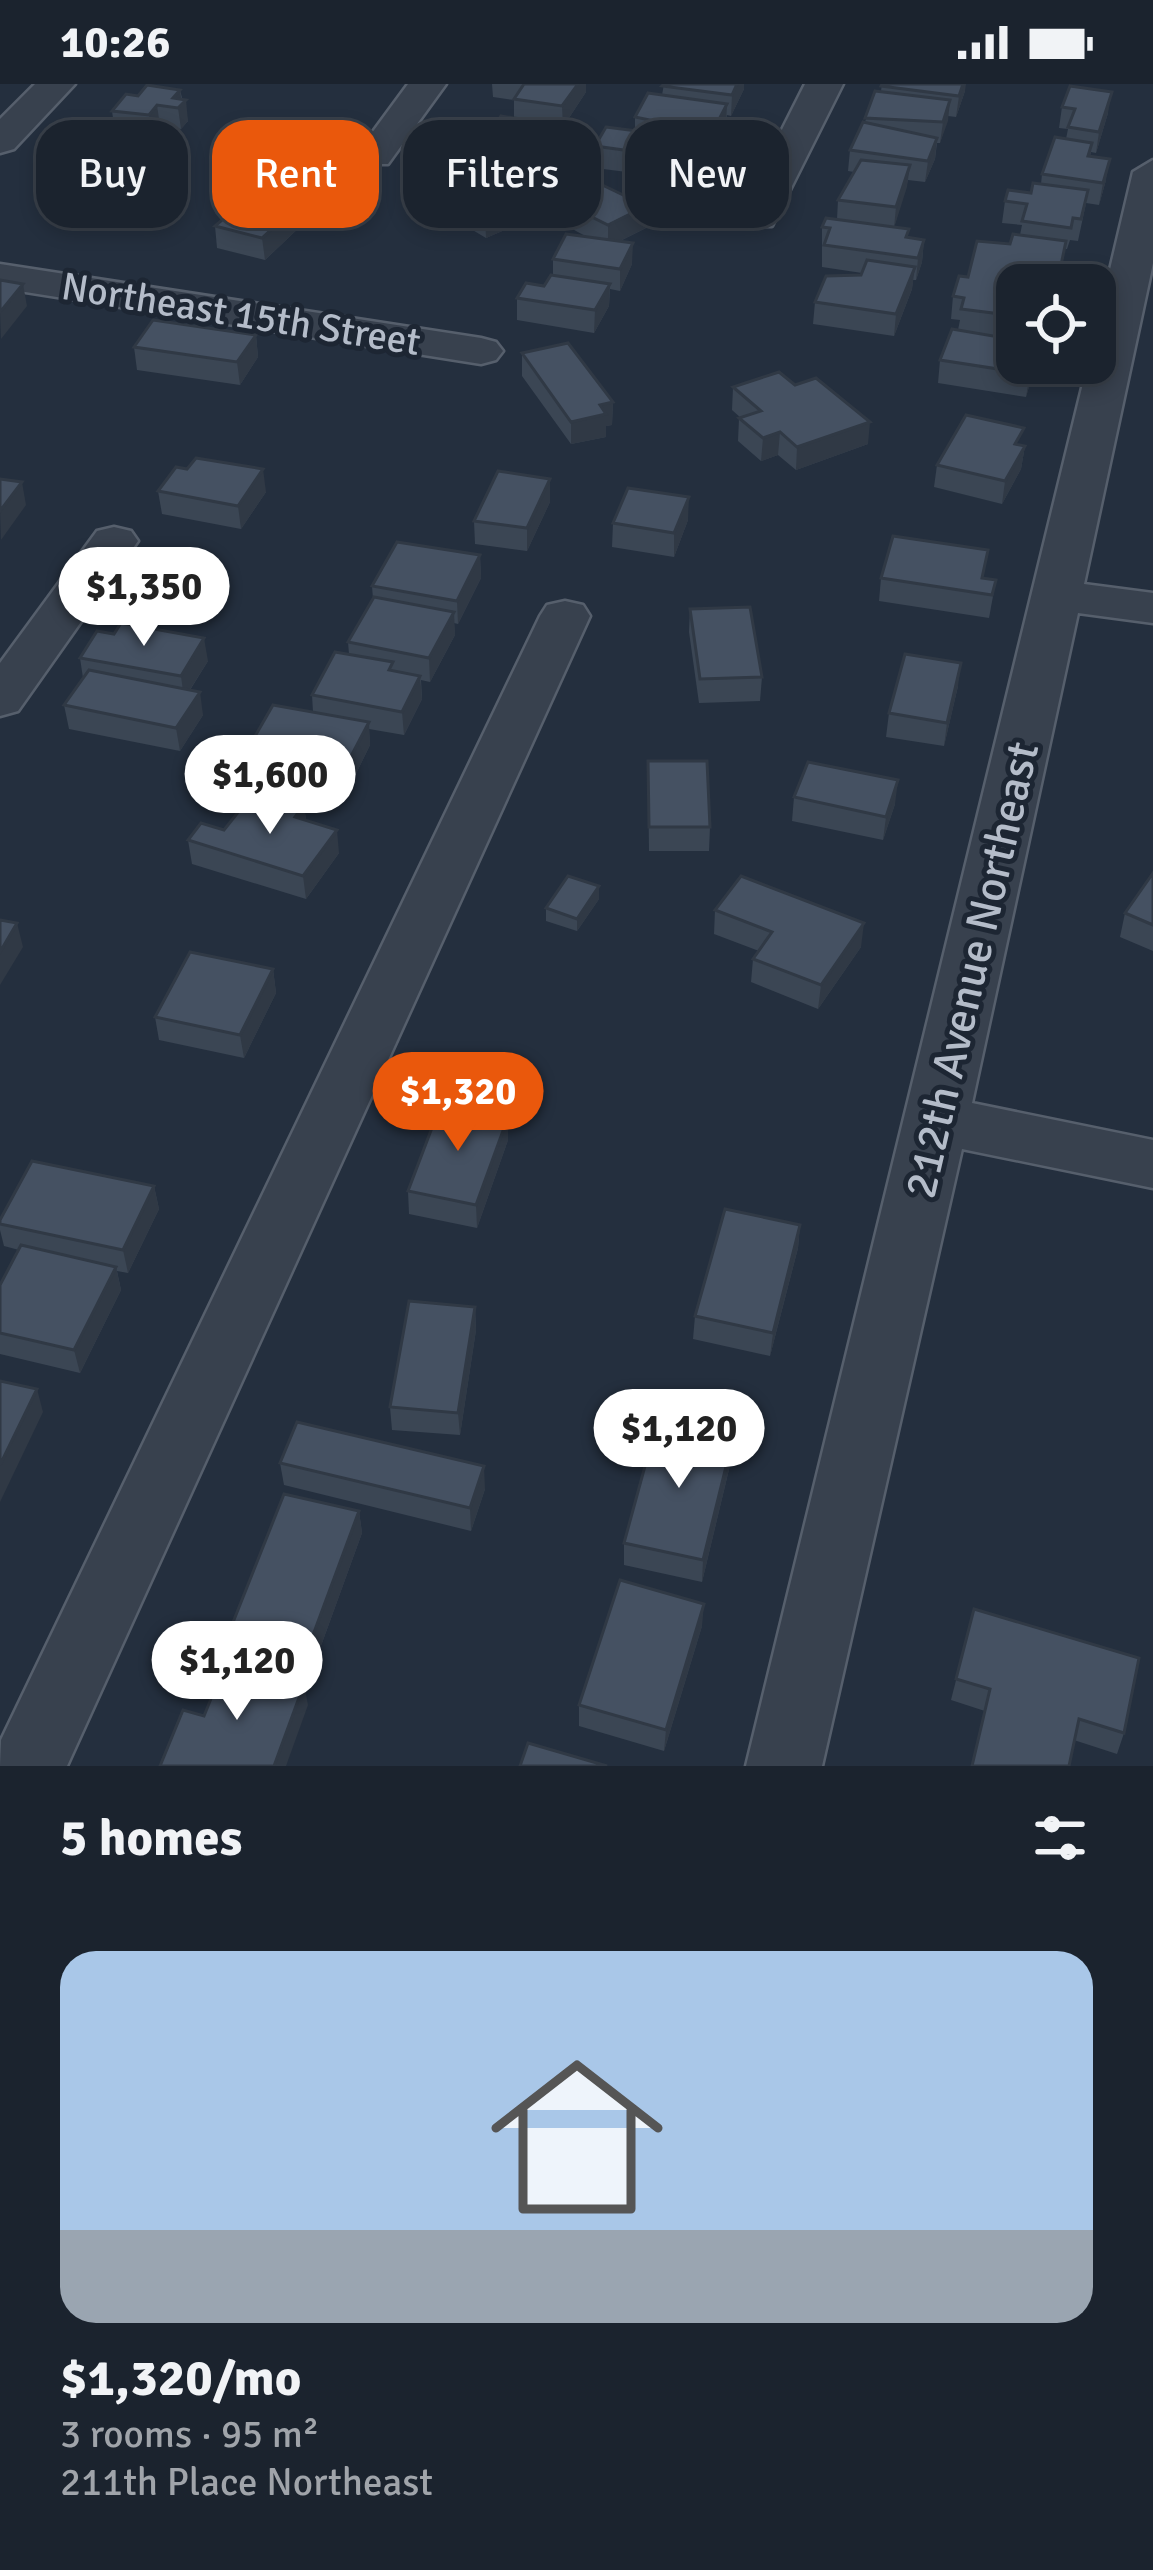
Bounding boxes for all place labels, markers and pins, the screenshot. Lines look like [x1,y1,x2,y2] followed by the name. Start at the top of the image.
[46,547,242,649] pin: $1,350
[172,735,368,837] pin: $1,600
[360,1052,556,1154] pin: $1,320
[581,1389,777,1491] pin: $1,120
[139,1621,335,1723] pin: $1,120

